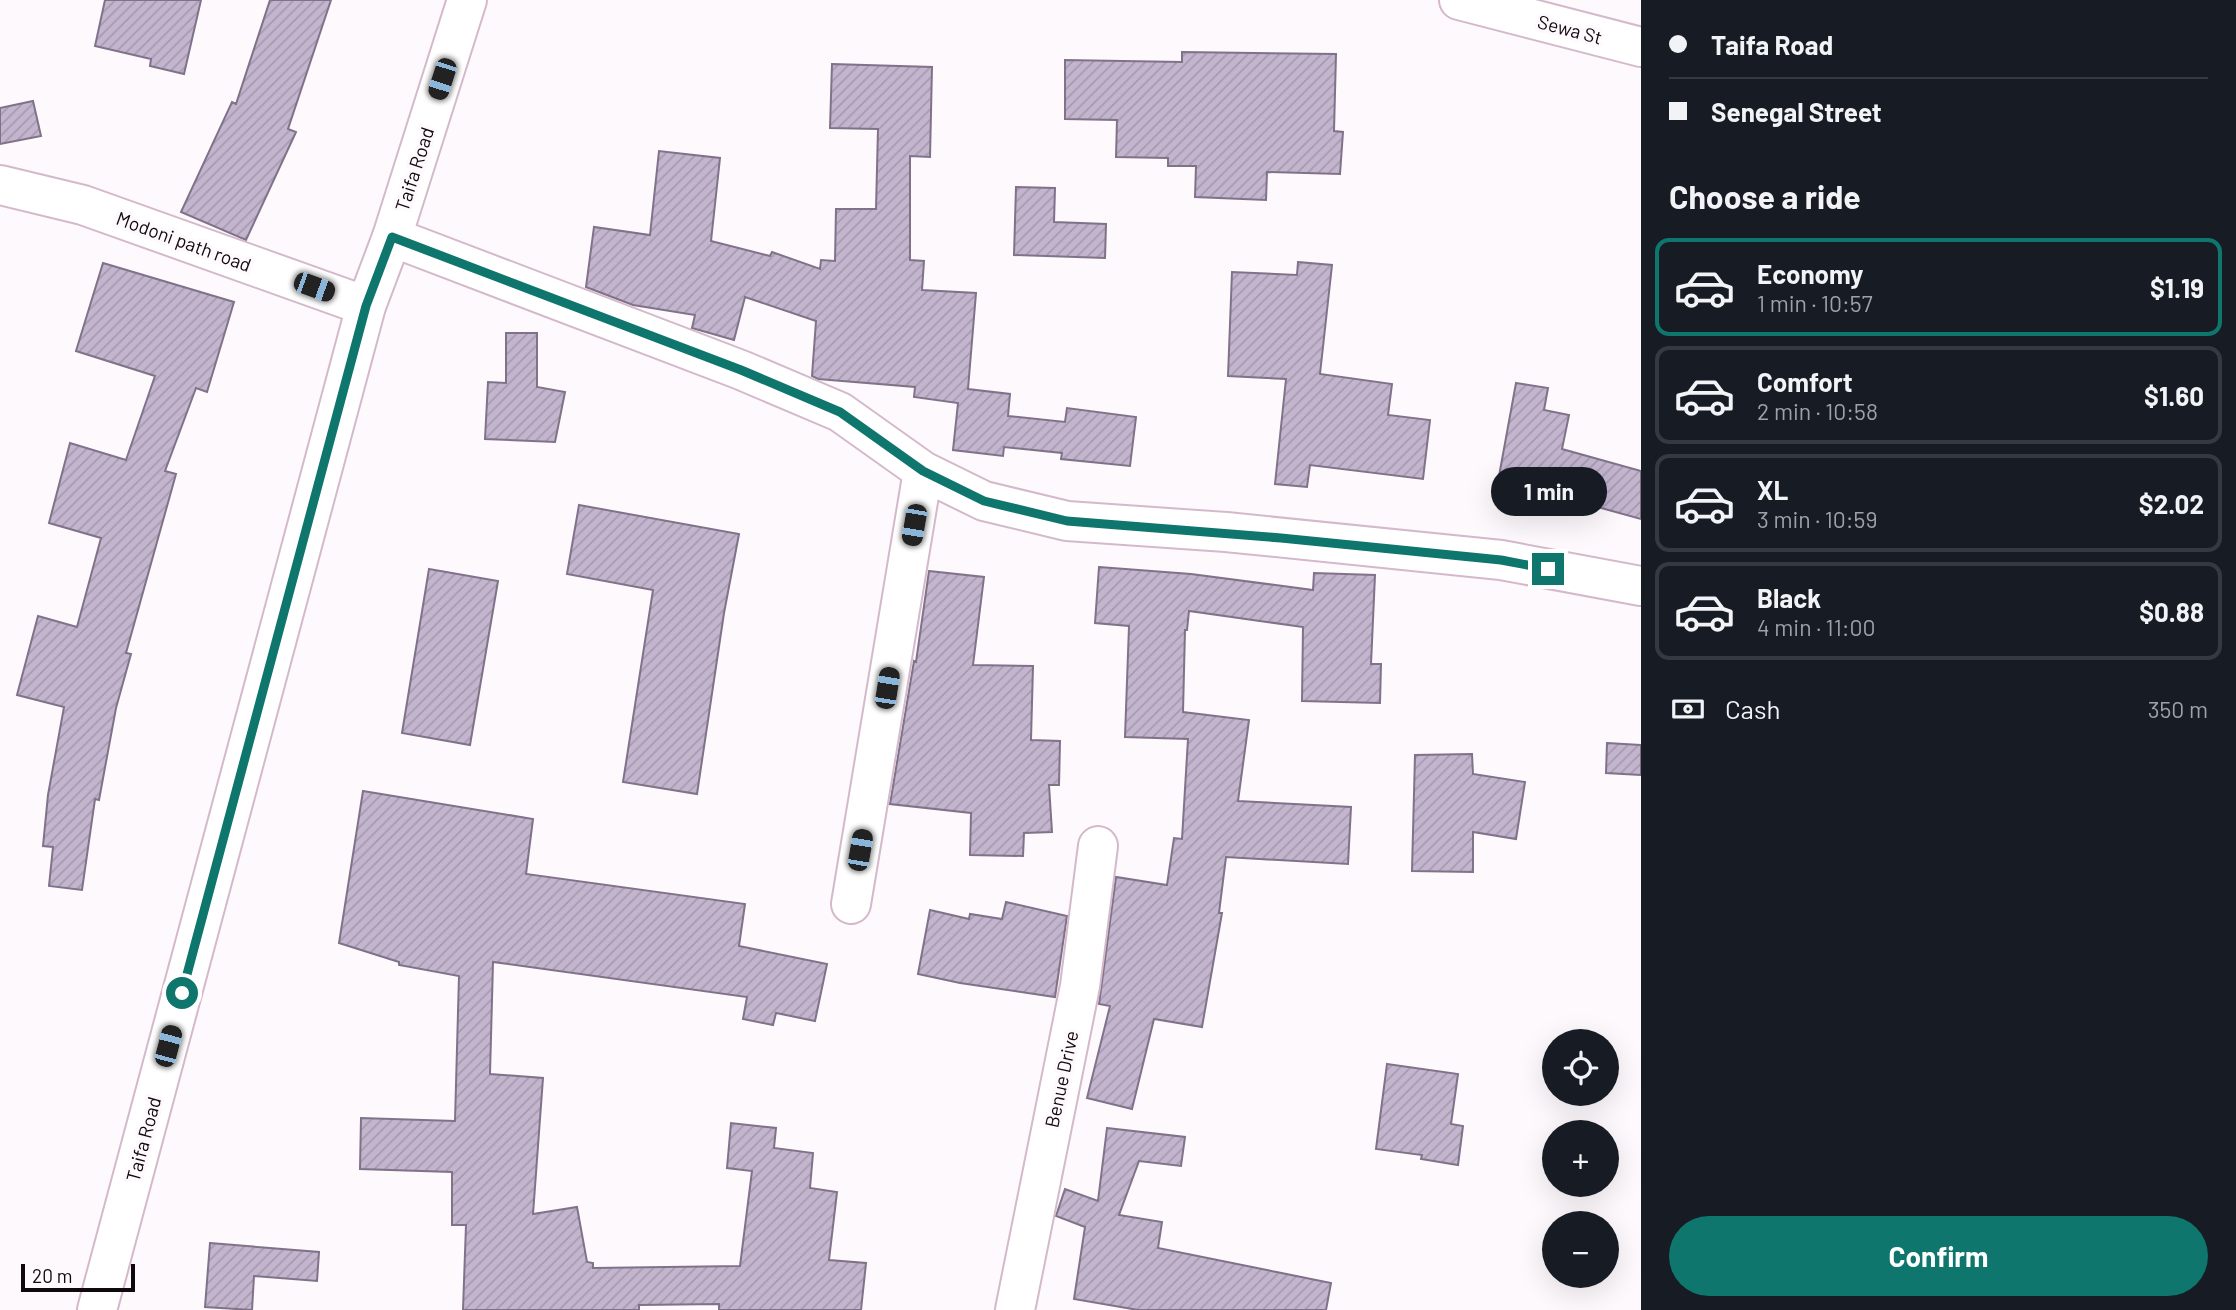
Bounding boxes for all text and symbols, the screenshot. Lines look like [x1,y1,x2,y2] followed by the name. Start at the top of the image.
[1535,9,1605,49] street label: Sewa St
[1711,29,1833,60] text: Taifa Road
[426,56,459,102] car
[1711,96,1882,127] text: Senegal Street
[390,124,438,214] street label: Taifa Road
[1669,177,1861,215] text: Choose a ride
[113,206,255,276] street label: Modoni path road
[1673,256,1736,319] icon: car
[1757,258,1863,289] text: Economy
[291,270,338,304] car
[2150,272,2204,303] text: $1.19
[1757,289,1873,317] text: 1 min · 10:57
[1673,364,1736,427] icon: car
[1757,366,1853,397] text: Comfort
[2144,380,2204,411] text: $1.60
[1757,397,1878,425] text: 2 min · 10:58
[1490,468,1606,516] callout: 1 min
[1673,472,1736,535] icon: car
[1757,474,1788,505] text: XL
[1524,477,1574,505] text: 1 min
[2139,488,2204,519] text: $2.02
[901,502,928,548] car
[1757,505,1877,533] text: 3 min · 10:59
[1532,553,1564,585] route end
[1673,580,1736,643] icon: car
[1757,582,1821,613] text: Black
[2139,596,2204,627] text: $0.88
[1757,613,1876,641] text: 4 min · 11:00
[874,666,901,710] car
[1669,690,1707,728] icon: cash
[1725,693,1780,724] text: Cash
[2148,695,2208,723] text: 350 m
[847,827,874,873] car
[166,977,198,1009] route start
[153,1023,184,1069] car
[1039,1028,1083,1130] street label: Benue Drive
[1542,1029,1619,1288] map controls
[1542,1029,1619,1106] button: locate
[121,1094,165,1184] street label: Taifa Road
[1542,1120,1619,1197] button: +
[1542,1211,1619,1288] button: −
[1669,1216,2208,1296] button: Confirm
[21,1261,135,1293] scale bar
[32,1264,72,1287] text: 20 m

